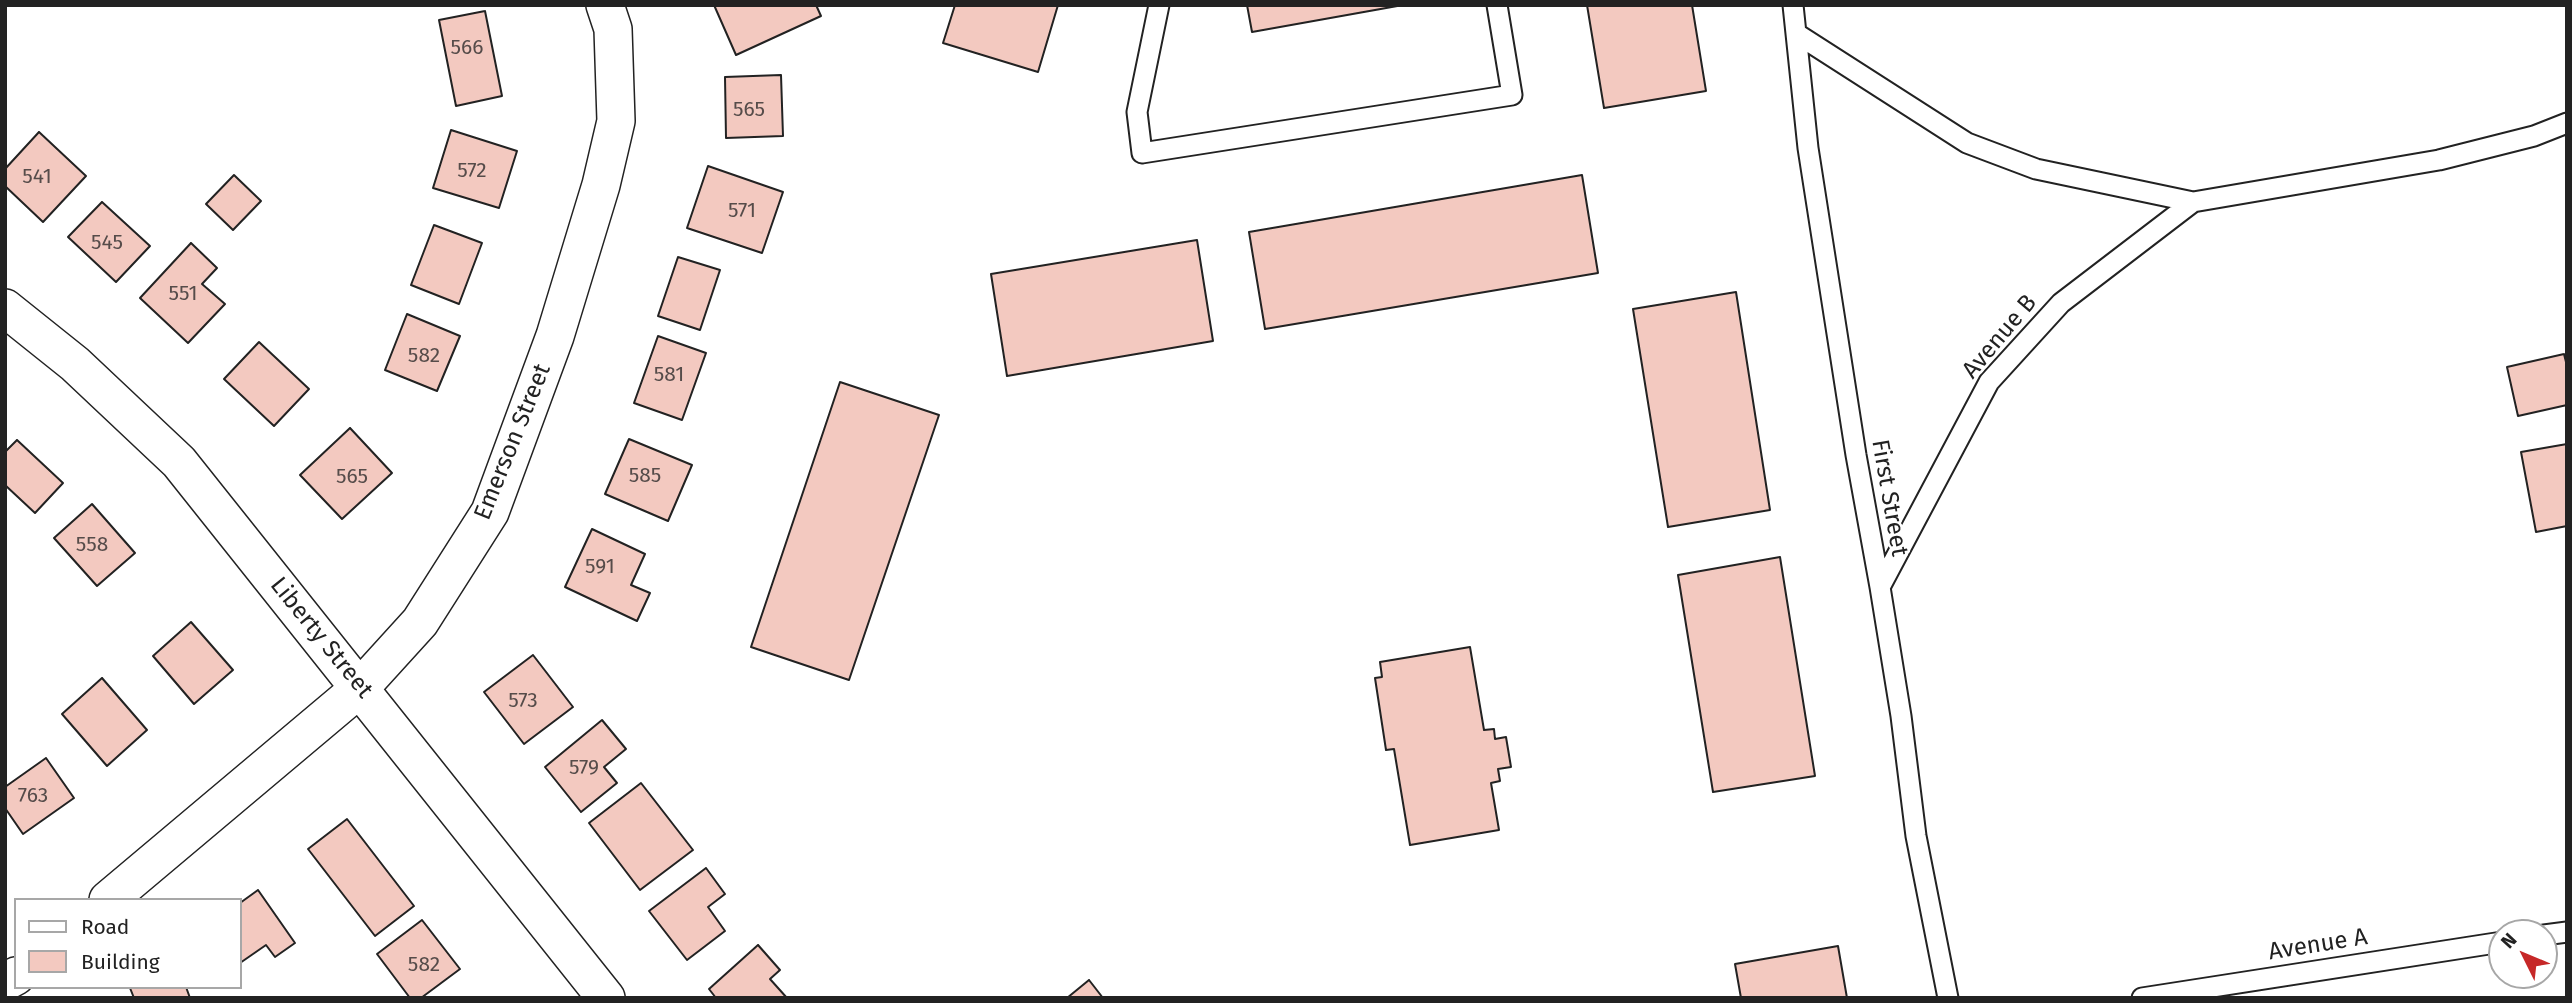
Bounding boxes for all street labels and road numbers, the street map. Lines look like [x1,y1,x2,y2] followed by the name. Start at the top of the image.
[1957,289,2043,385] street label: Avenue B
[469,360,557,524] street label: Emerson Street
[1865,437,1913,559] street label: First Street
[264,572,378,704] street label: Liberty Street
[2266,923,2370,967] street label: Avenue A

